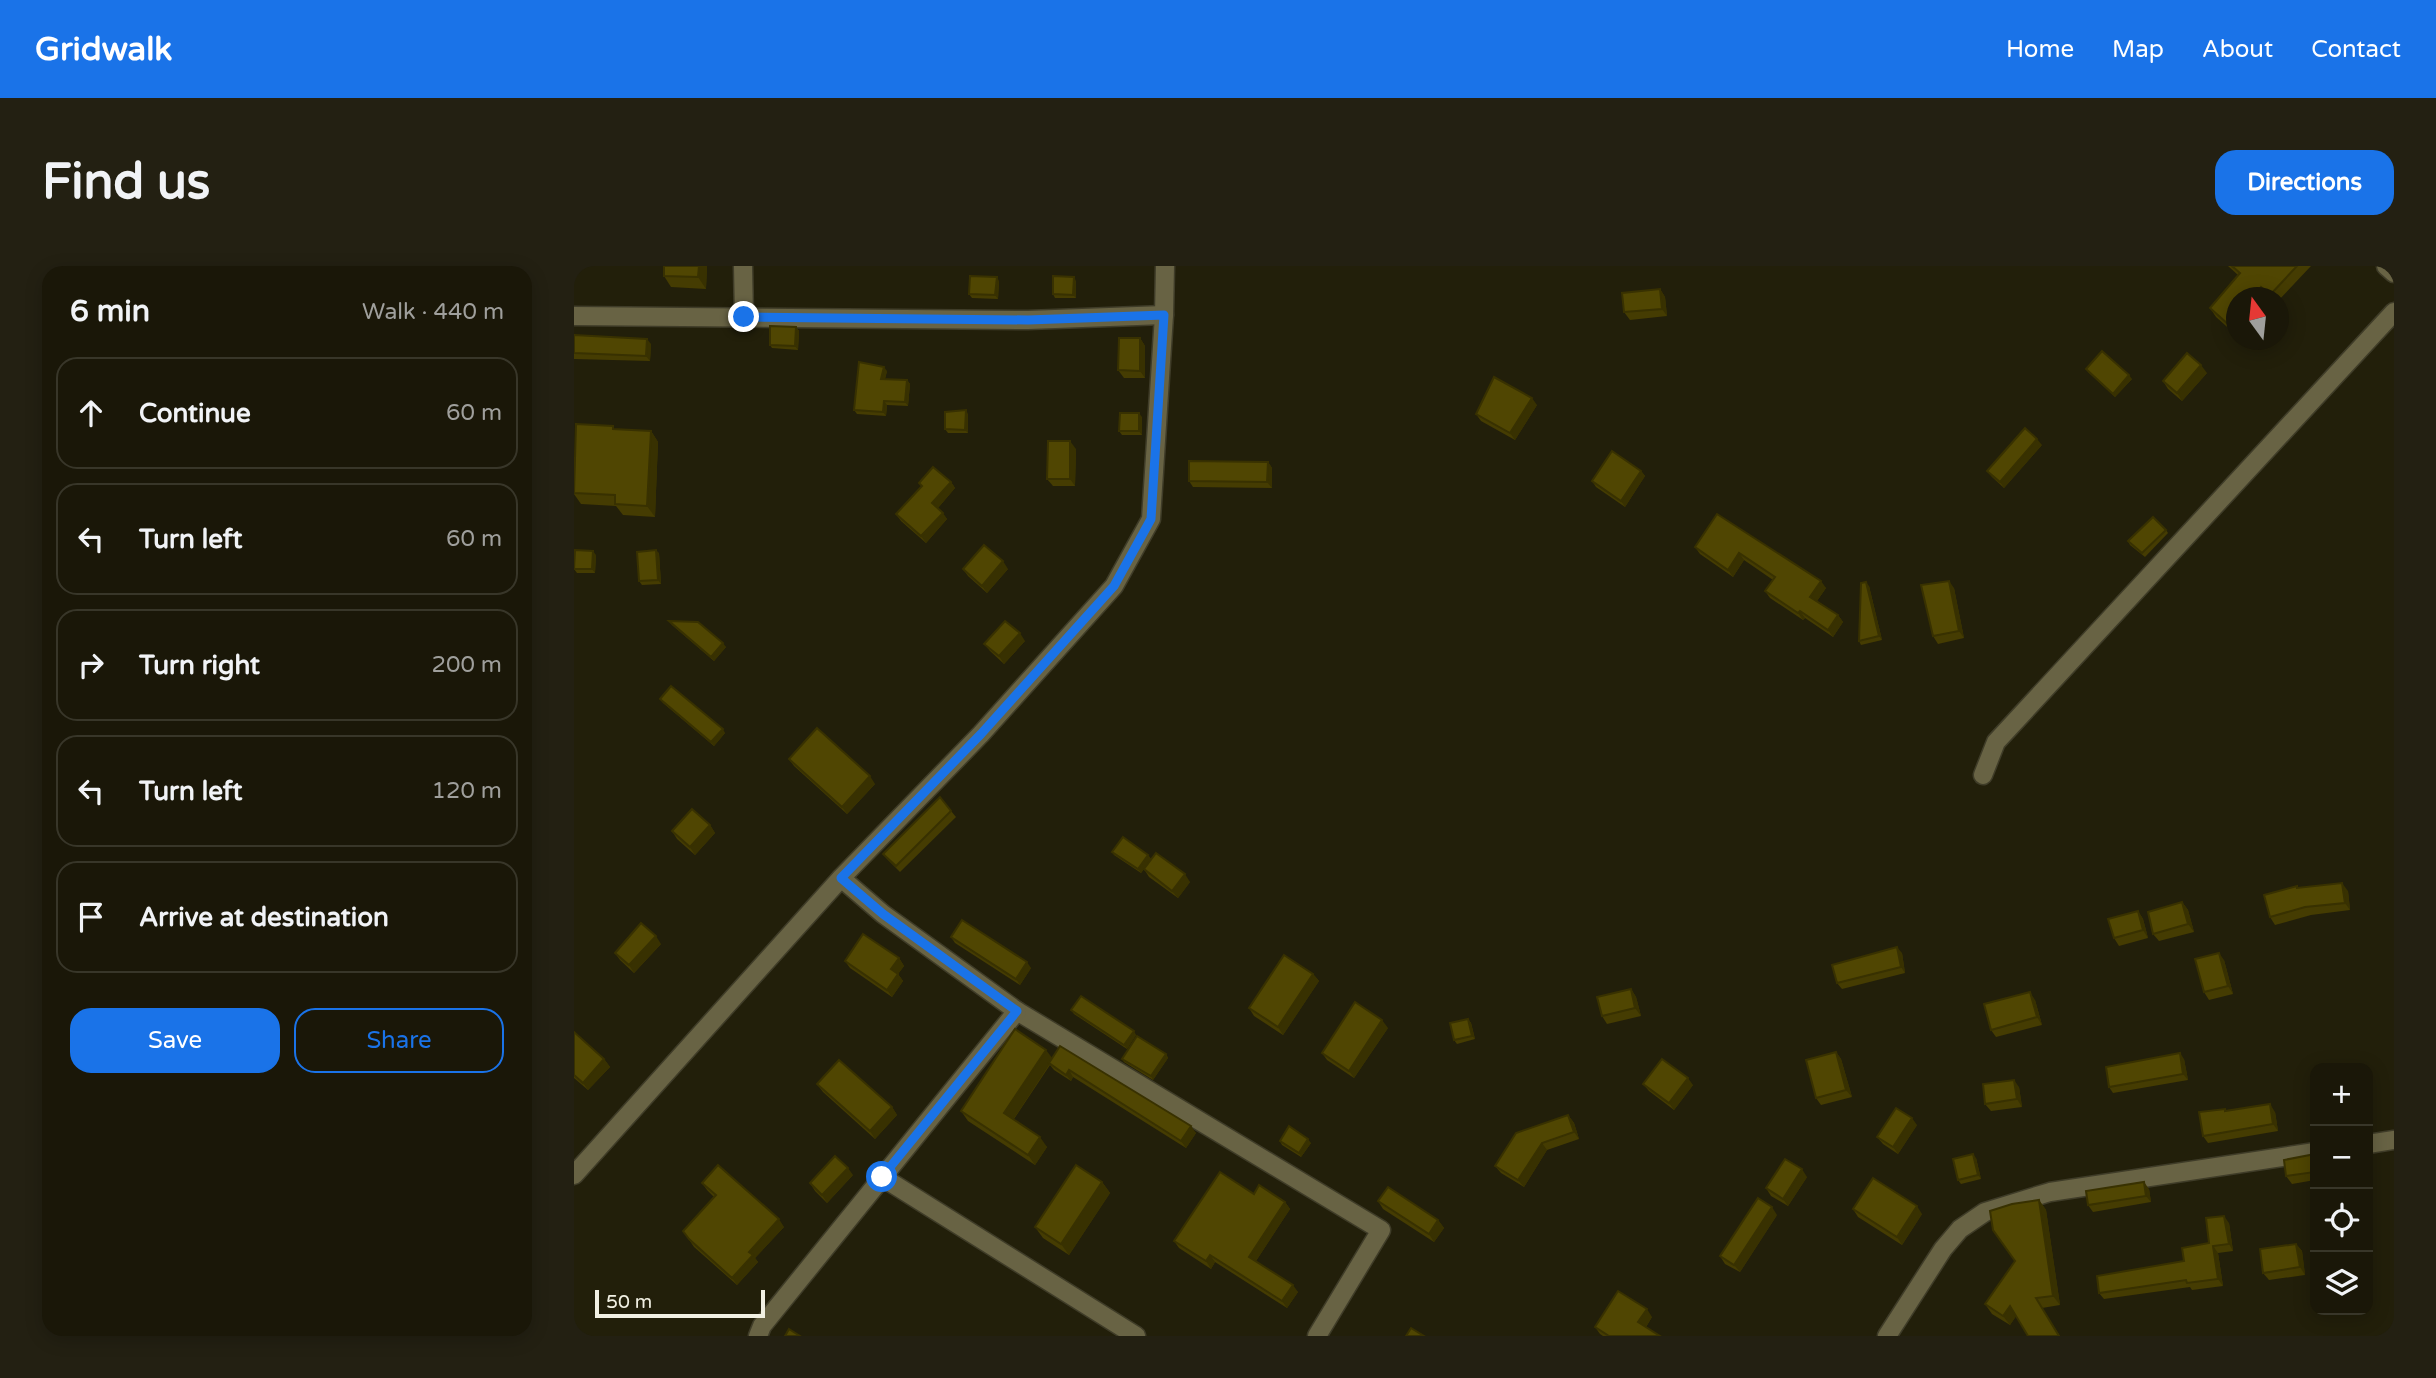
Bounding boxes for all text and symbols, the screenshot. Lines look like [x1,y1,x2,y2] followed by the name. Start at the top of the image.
[35,30,172,69] text: Gridwalk
[2006,35,2074,64] text: Home
[2112,35,2164,64] text: Map
[2202,35,2273,64] text: About
[2311,35,2401,64] text: Contact
[2215,150,2394,215] button: Directions
[42,153,210,212] text: Find us
[2226,287,2289,350] north arrow
[70,293,150,330] text: 6 min
[362,298,504,326] text: Walk · 440 m
[728,301,759,332] route end
[72,394,110,432] icon: ahead
[139,398,251,429] text: Continue
[446,399,502,427] text: 60 m
[72,520,110,558] icon: left
[139,524,242,555] text: Turn left
[446,525,502,553] text: 60 m
[72,646,110,684] icon: right
[139,650,260,681] text: Turn right
[432,651,502,679] text: 200 m
[72,772,110,810] icon: left
[139,776,242,807] text: Turn left
[432,777,502,805] text: 120 m
[72,898,110,936] icon: arrive
[139,902,389,933] text: Arrive at destination
[70,1008,280,1073] button: Save
[294,1008,504,1073] button: Share
[2310,1063,2373,1315] map controls
[2310,1063,2373,1126] button: +
[2310,1126,2373,1189] button: −
[866,1161,897,1192] route start
[2310,1189,2373,1252] button: locate
[2310,1252,2373,1315] button: layers
[595,1287,765,1319] scale bar
[606,1291,652,1313] text: 50 m

